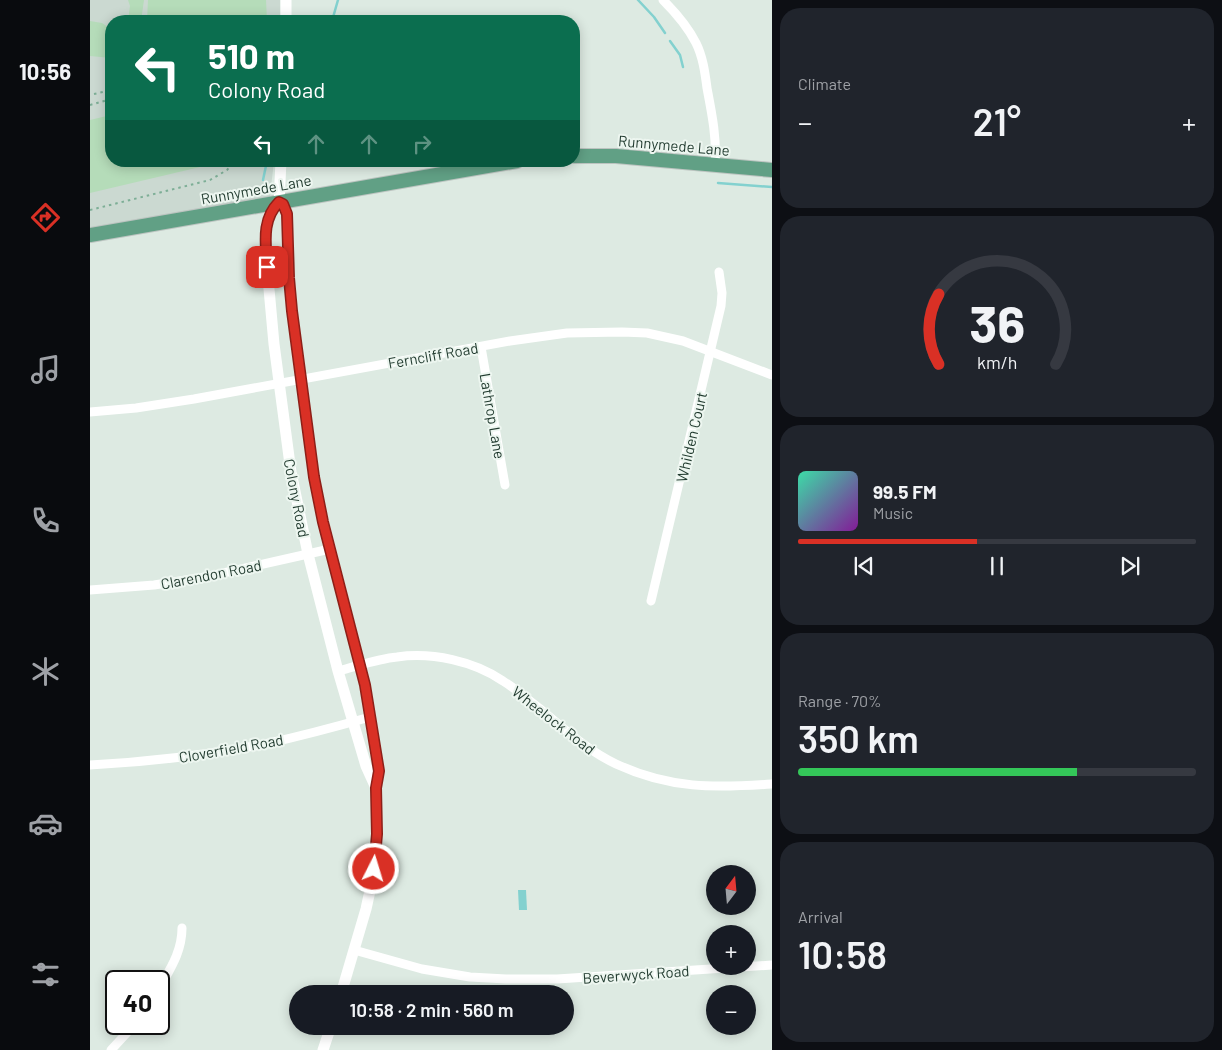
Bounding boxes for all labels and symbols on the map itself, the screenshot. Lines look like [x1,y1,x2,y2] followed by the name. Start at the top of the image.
[618,131,730,159] street label: Runnymede Lane
[199,170,313,208] street label: Runnymede Lane
[246,246,288,288] pin
[386,338,480,372] street label: Ferncliff Road
[477,372,509,460] street label: Lathrop Lane
[672,390,710,484] street label: Whilden Court
[281,457,313,539] street label: Colony Road
[159,555,263,593] street label: Clarendon Road
[509,682,599,758] street label: Wheelock Road
[177,730,285,766] street label: Cloverfield Road
[347,842,399,894] position arrow
[706,865,756,915] north arrow
[582,961,690,987] street label: Beverwyck Road
[105,970,170,1035] speed limit sign: 40

